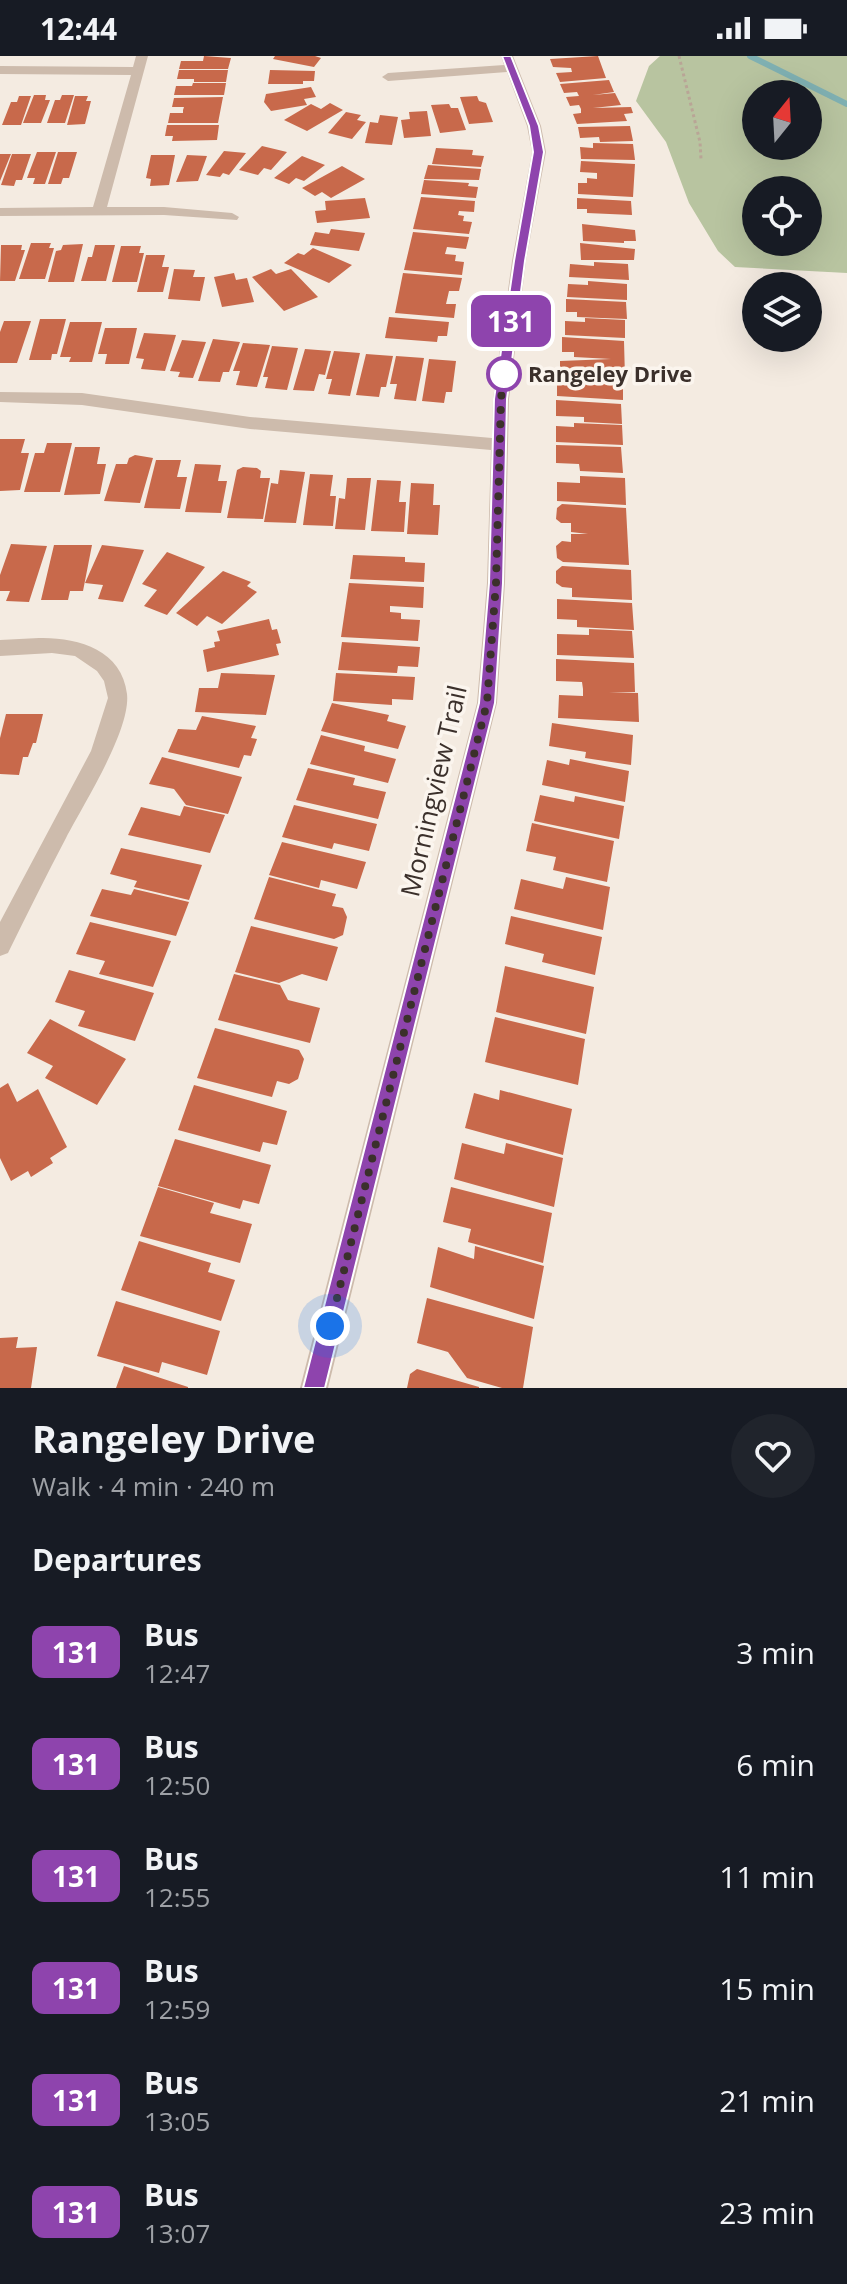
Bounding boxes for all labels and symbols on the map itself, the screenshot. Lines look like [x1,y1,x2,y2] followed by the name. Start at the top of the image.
[742,80,822,160] north arrow
[465,295,557,347] line badge: 131
[487,357,521,391] marker: Rangeley Drive
[528,358,692,388] place label: Rangeley Drive
[391,682,475,900] street label: Morningview Trail
[310,1306,350,1346] your location

